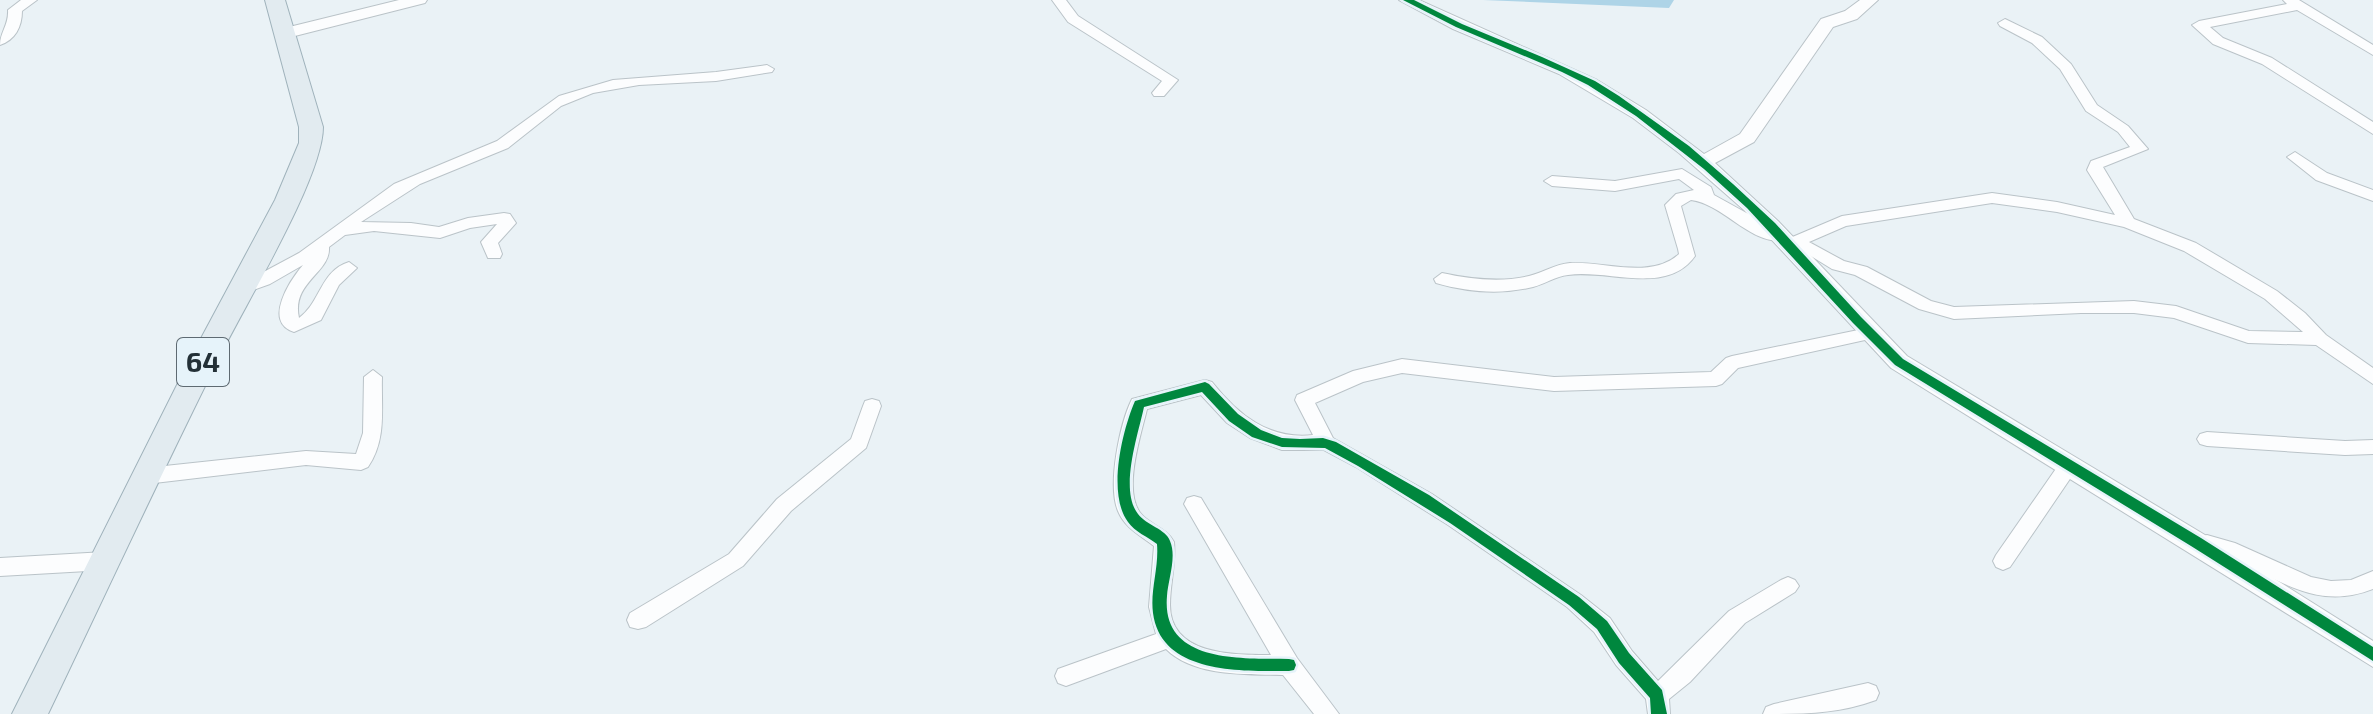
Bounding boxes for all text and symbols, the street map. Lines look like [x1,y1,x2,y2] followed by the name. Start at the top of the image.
[177,338,229,386] road number: 64

